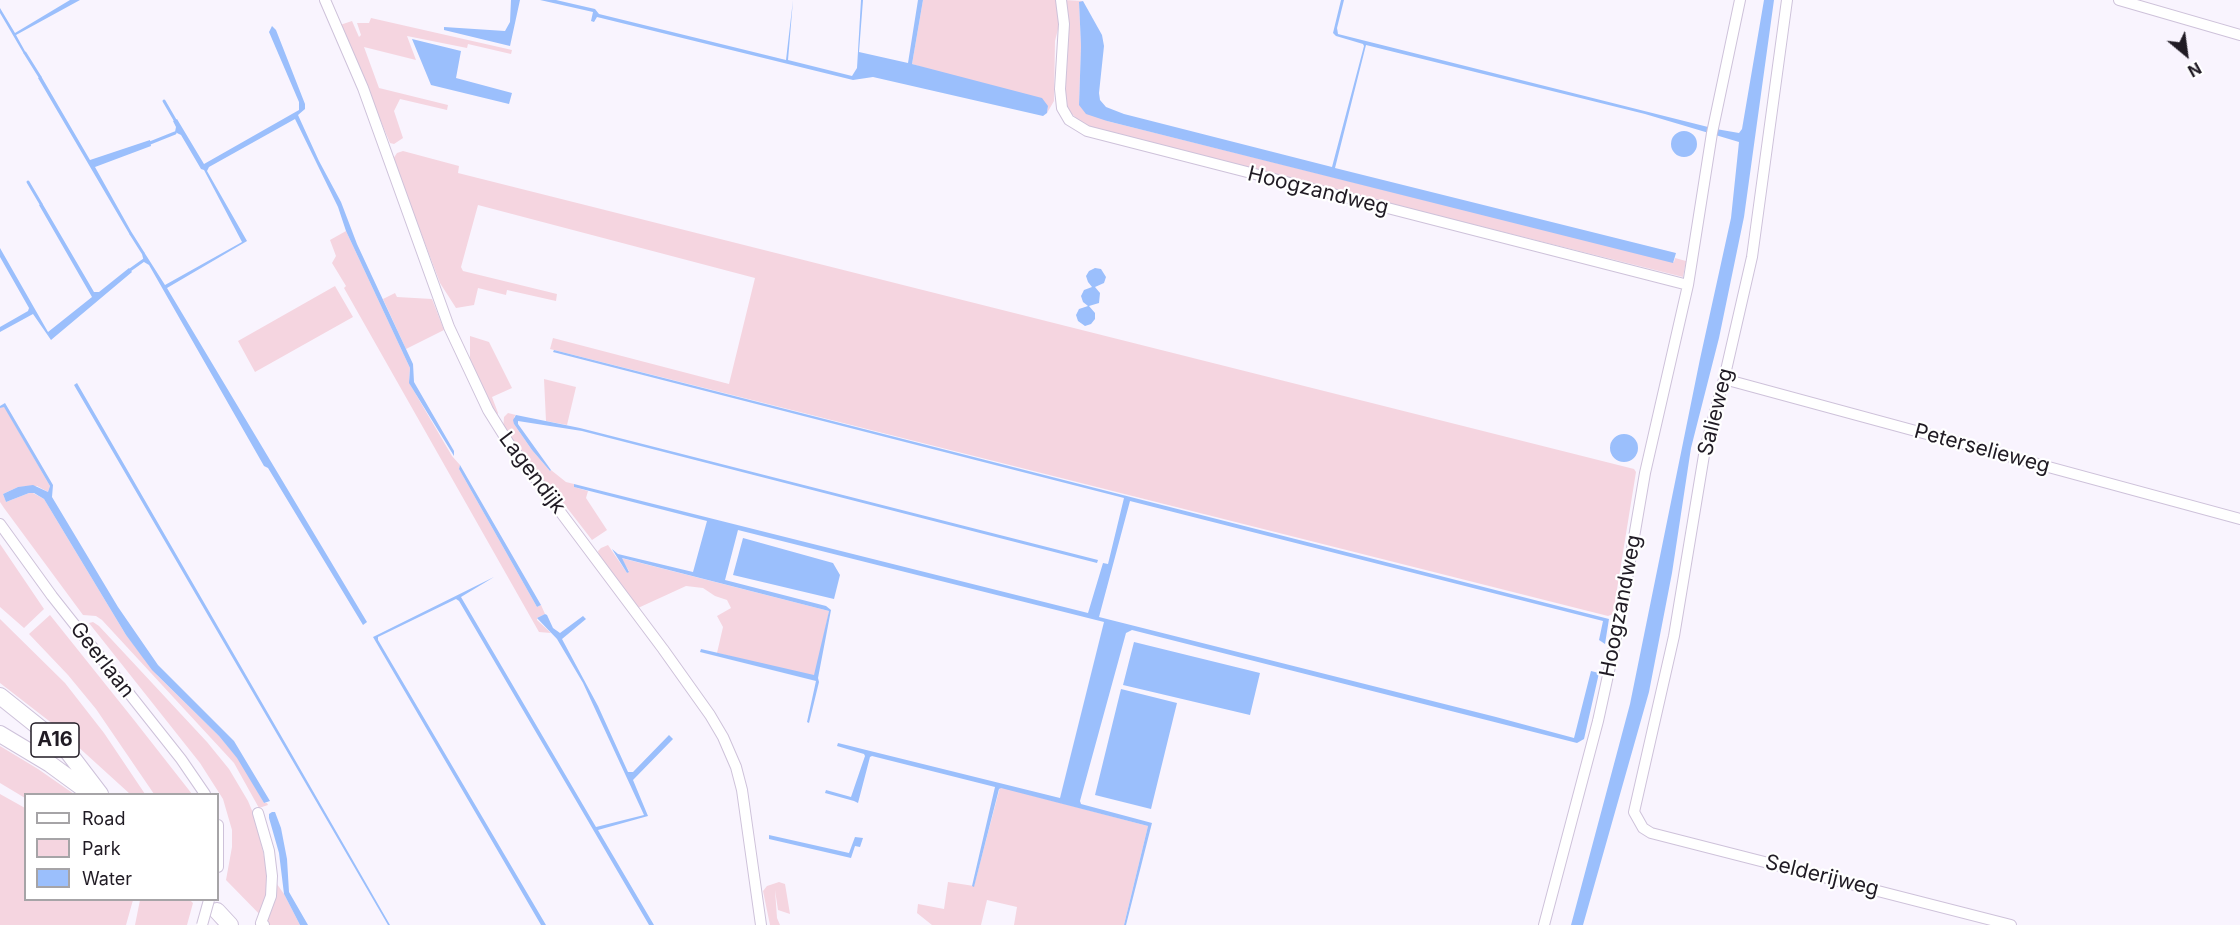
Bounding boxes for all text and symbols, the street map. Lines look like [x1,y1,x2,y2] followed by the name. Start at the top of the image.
[2156,24,2216,84] north arrow
[2185,58,2205,81] text: N
[1245,161,1391,221] street label: Hoogzandweg
[1693,366,1739,458] street label: Salieweg
[1911,419,2053,479] street label: Peterselieweg
[493,427,571,519] street label: Lagendijk
[1595,533,1647,679] street label: Hoogzandweg
[65,617,139,703] street label: Geerlaan
[31,723,79,757] road number: A16
[24,793,219,901] legend
[82,808,125,829] text: Road
[82,838,121,859] text: Park
[1763,850,1881,902] street label: Selderijweg
[82,868,132,889] text: Water

